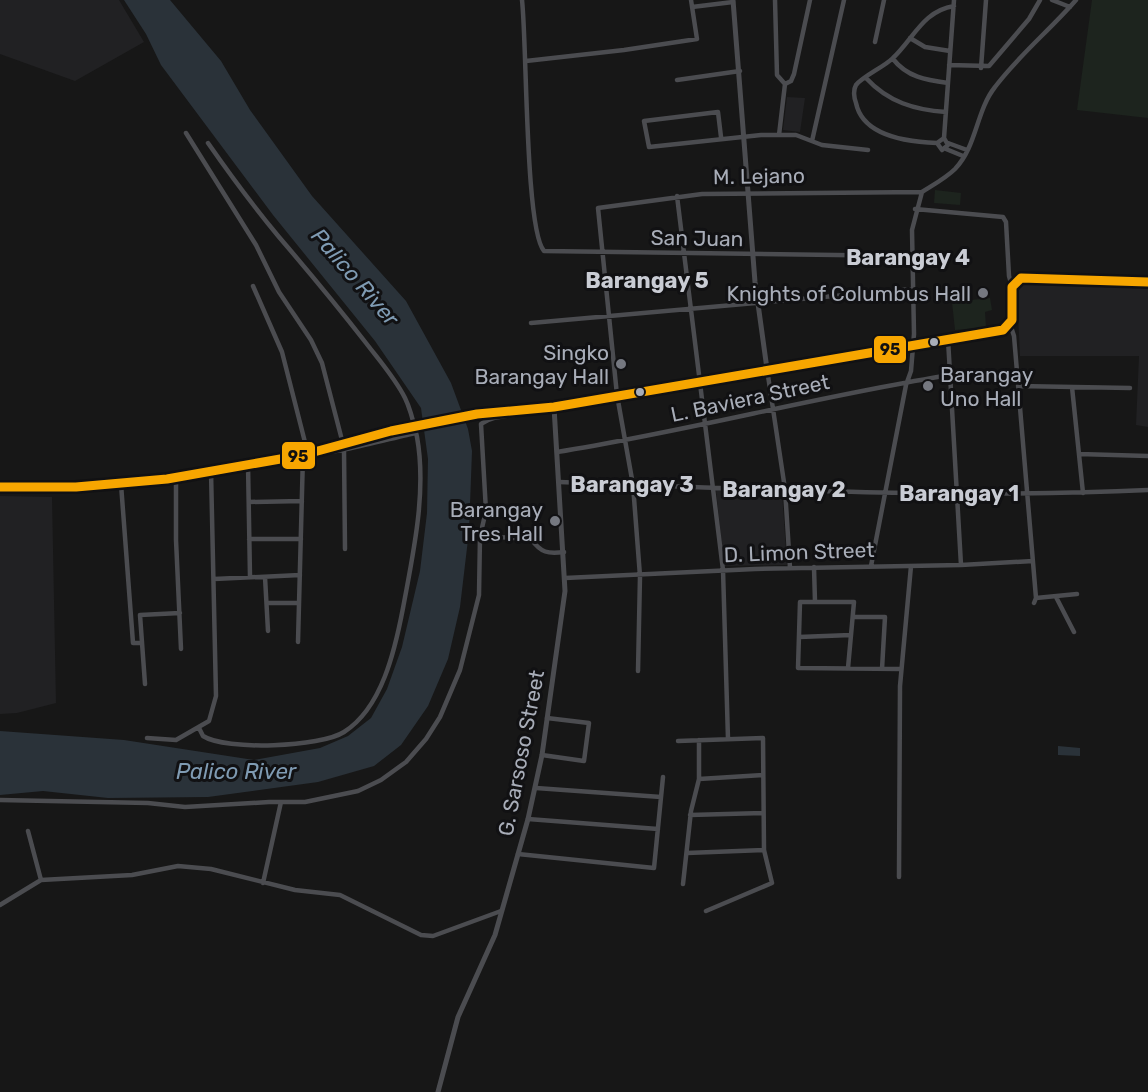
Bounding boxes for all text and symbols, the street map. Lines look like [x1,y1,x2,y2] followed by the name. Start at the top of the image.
[713,163,805,189] street label: M. Lejano
[305,223,406,332] water label: Palico River
[650,225,744,251] street label: San Juan
[846,244,970,271] district label: Barangay 4
[585,267,709,294] district label: Barangay 5
[726,281,971,306] place label: Knights of Columbus Hall
[976,286,990,300] marker: Knights of Columbus Hall
[873,335,907,364] line badge: 95
[928,336,940,348] unlabelled marker
[474,340,609,389] place label: Singko Barangay Hall
[880,340,900,359] text: 95
[614,357,628,371] marker: Singko Barangay Hall
[940,362,1034,411] place label: Barangay Uno Hall
[668,369,832,427] street label: L. Baviera Street
[921,379,935,393] marker: Barangay Uno Hall
[634,386,646,398] unlabelled marker
[281,441,316,470] line badge: 95
[288,447,308,466] text: 95
[570,471,694,498] district label: Barangay 3
[722,476,846,503] district label: Barangay 2
[899,480,1019,507] district label: Barangay 1
[450,497,543,546] place label: Barangay Tres Hall
[548,514,562,528] marker: Barangay Tres Hall
[723,537,875,567] street label: D. Limon Street
[493,668,549,838] street label: G. Sarsoso Street
[176,758,298,785] water label: Palico River

